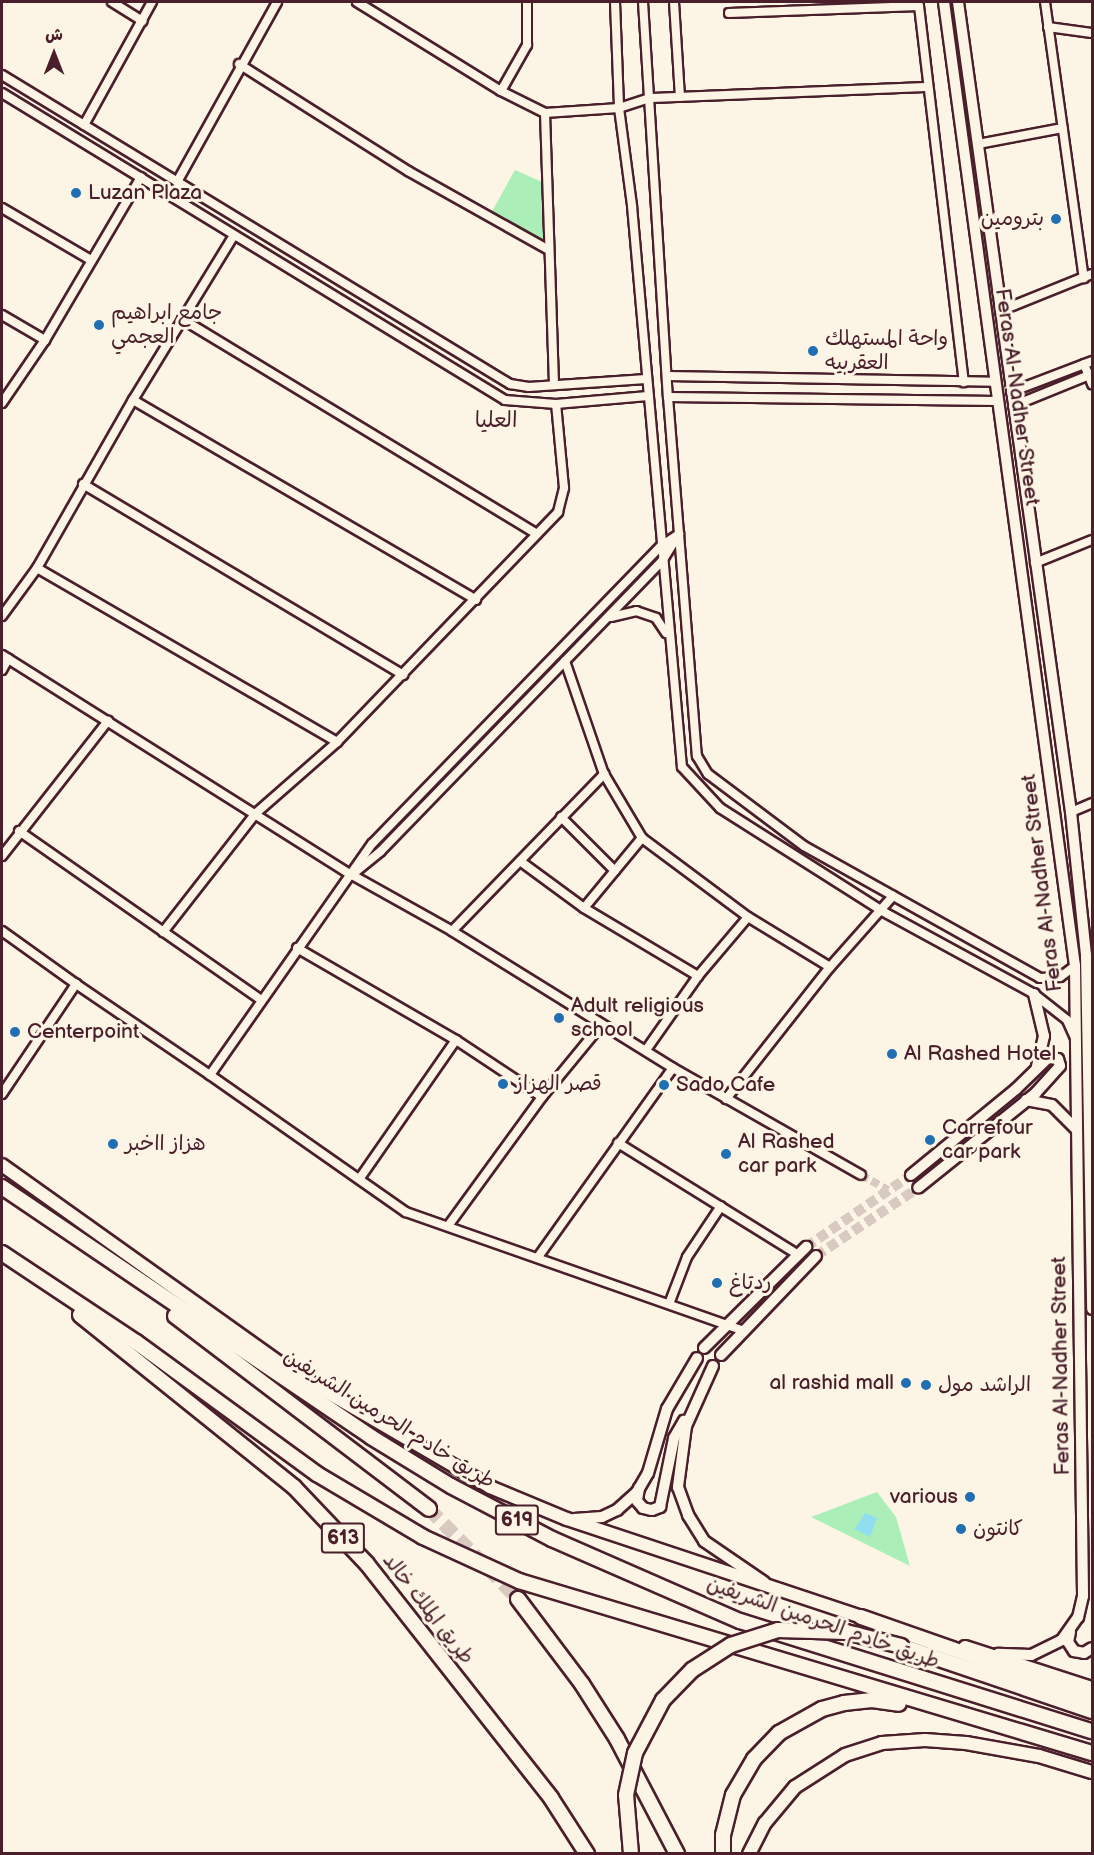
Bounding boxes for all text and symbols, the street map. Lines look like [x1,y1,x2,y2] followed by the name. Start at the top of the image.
[24,24,84,84] north arrow
[45,26,63,45] text: ش
[88,180,202,206] place label: Luzan Plaza
[69,186,83,200] marker: Luzan Plaza
[981,206,1044,232] place label: بترومين
[1049,212,1063,226] marker: بترومين
[989,287,1045,507] street label: Feras Al-Nadher Street
[111,300,222,350] place label: جامع ابراهيم العجمي
[92,318,106,332] marker: جامع ابراهيم العجمي
[825,326,948,376] place label: واحة المستهلك العقربيه
[806,344,820,358] marker: واحة المستهلك العقربيه
[475,408,517,434] district label: العليا
[1016,773,1068,993] street label: Feras Al-Nadher Street
[571,993,704,1043] place label: Adult religious school
[552,1011,566,1025] marker: Adult religious school
[27,1019,139,1045] place label: Centerpoint
[8,1025,22,1039] marker: Centerpoint
[904,1041,1056,1067] place label: Al Rashed Hotel
[885,1047,899,1061] marker: Al Rashed Hotel
[515,1071,602,1097] place label: قصر الهزاز
[676,1072,775,1098] place label: Sado Cafe
[496,1077,510,1091] marker: قصر الهزاز
[657,1078,671,1092] marker: Sado Cafe
[942,1115,1033,1165] place label: Carrefour car park
[738,1129,834,1179] place label: Al Rashed car park
[125,1131,206,1157] place label: هزاز ااخبر
[923,1133,937,1147] marker: Carrefour car park
[106,1137,120,1151] marker: هزاز ااخبر
[719,1147,733,1161] marker: Al Rashed car park
[1046,1256,1076,1476] street label: Feras Al-Nadher Street
[729,1270,772,1296] place label: ردتاغ
[710,1276,724,1290] marker: ردتاغ
[279,1344,499,1494] street label: طريق خادم الحرمين الشريفين
[769,1370,894,1396] place label: al rashid mall
[938,1372,1031,1398] place label: الراشد مول
[899,1376,913,1390] marker: al rashid mall
[919,1378,933,1392] marker: الراشد مول
[890,1484,958,1510] place label: various
[963,1490,977,1504] marker: various
[494,1503,540,1537] road number: 619
[973,1516,1023,1542] place label: كانتون
[320,1521,366,1555] road number: 613
[954,1522,968,1536] marker: كانتون
[377,1548,479,1670] street label: طريق الملك خالد
[703,1571,943,1675] street label: طريق خادم الحرمين الشريفين

